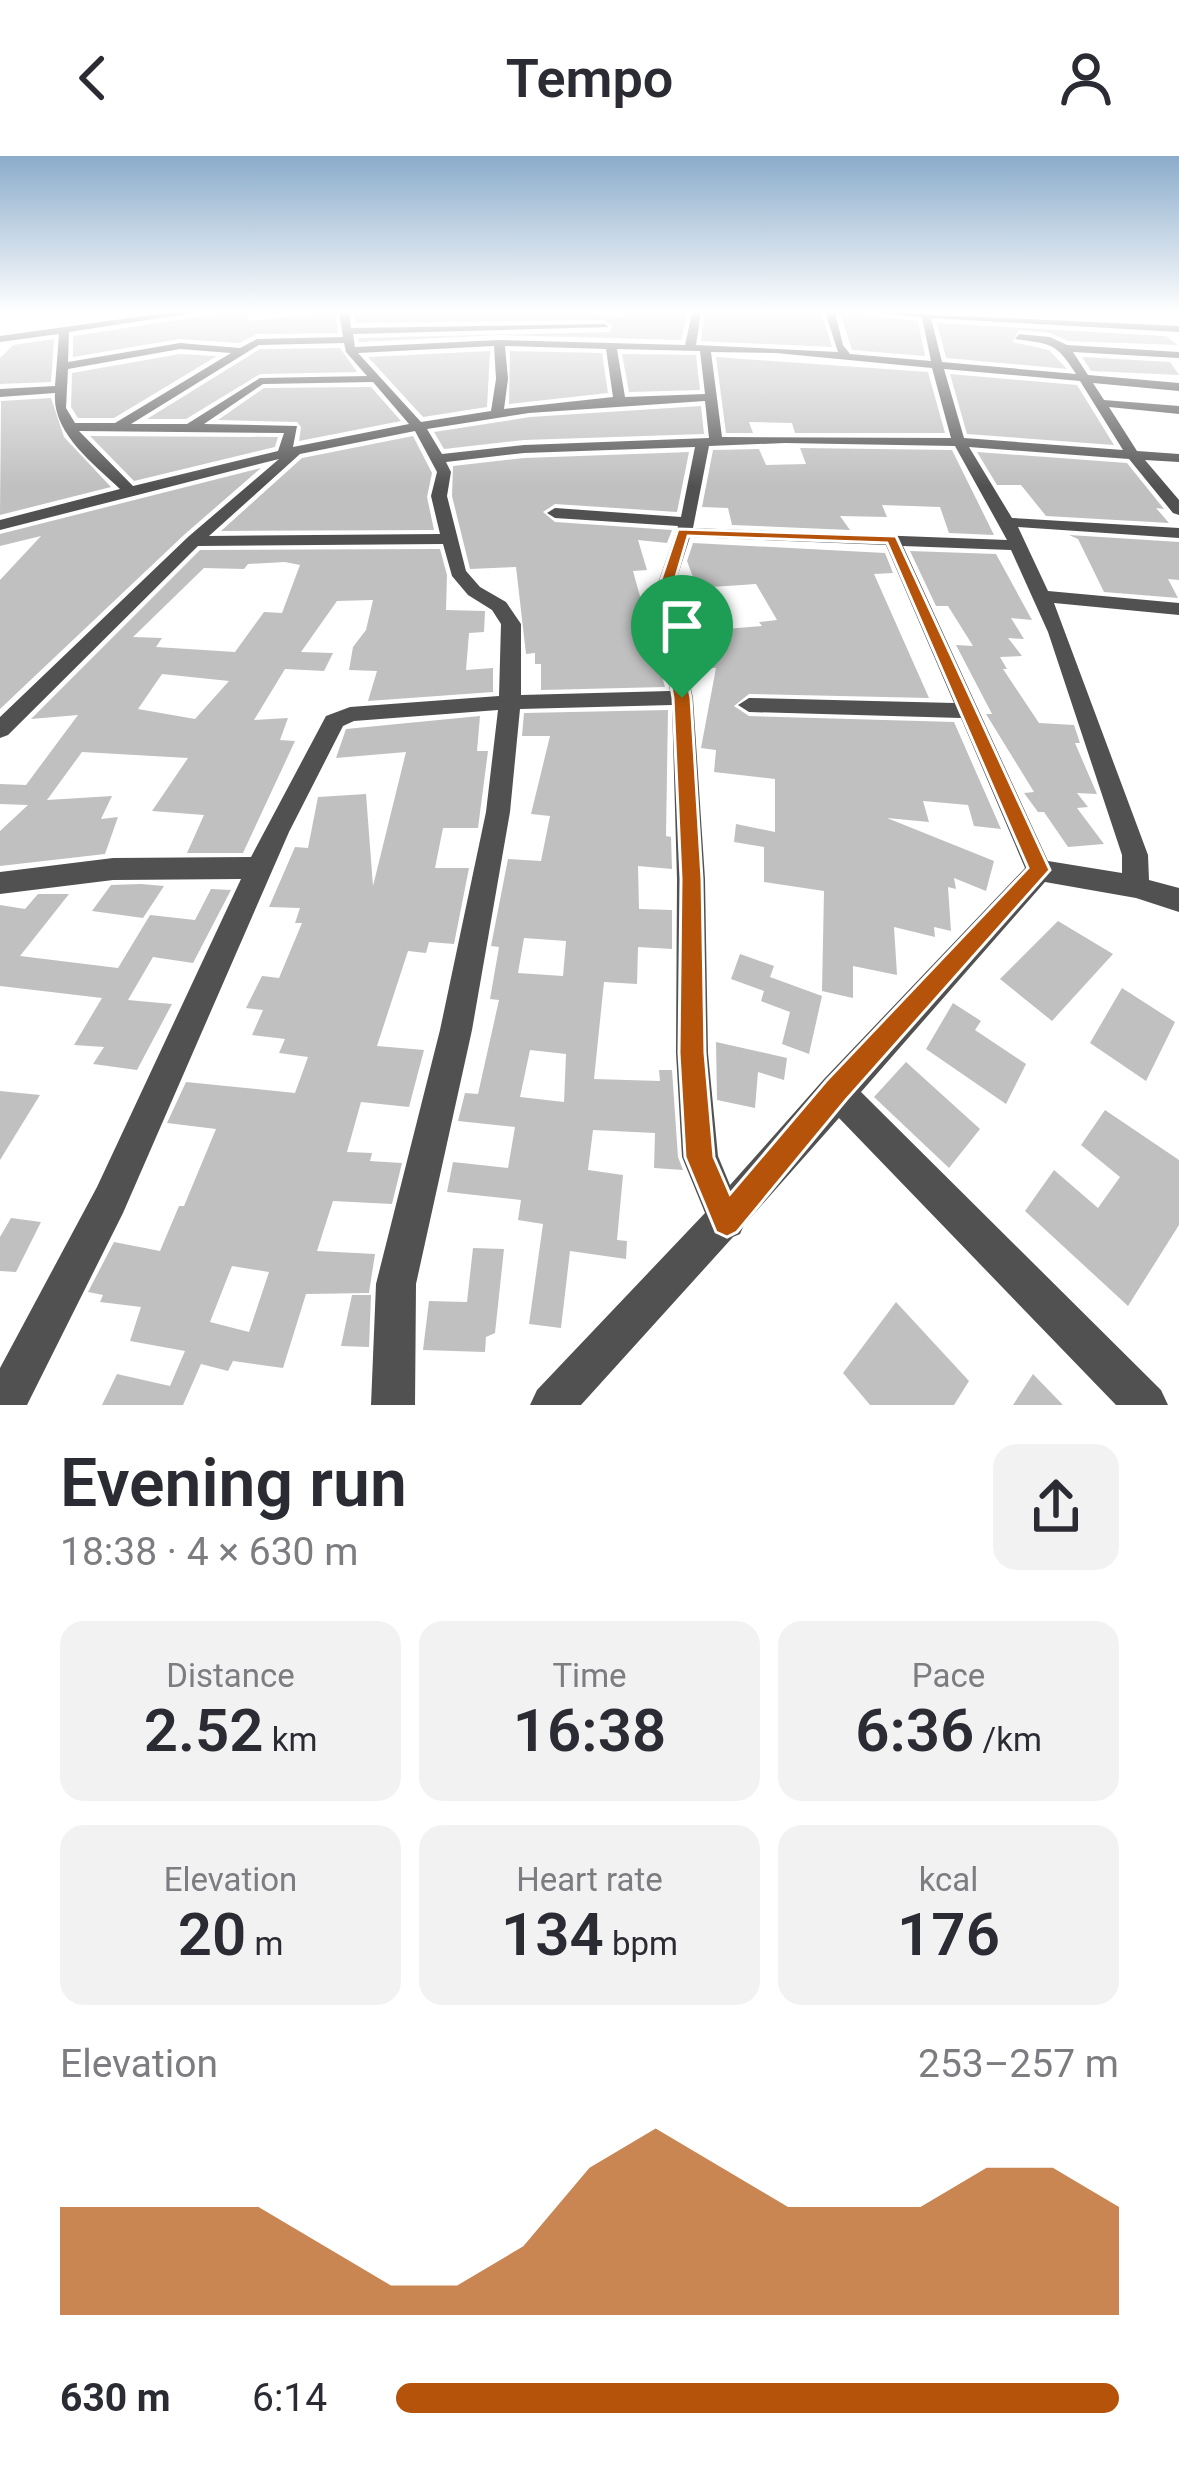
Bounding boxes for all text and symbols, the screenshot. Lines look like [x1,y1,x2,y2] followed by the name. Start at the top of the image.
[60,45,126,111] icon: back
[1053,45,1119,111] icon: person
[506,47,673,110] text: Tempo
[631,575,733,698] pin
[649,593,715,659] icon: arrive
[993,1444,1119,1570] button: share
[60,1445,407,1522] text: Evening run
[60,1529,358,1575] text: 18:38 · 4 × 630 m
[166,1656,295,1695] text: Distance
[552,1656,627,1695] text: Time
[912,1656,985,1695] text: Pace
[144,1695,264,1766] text: 2.52
[513,1695,666,1766] text: 16:38
[855,1695,974,1766] text: 6:36
[264,1720,317,1759] text: km
[974,1720,1042,1759] text: /km
[164,1860,297,1899] text: Elevation
[516,1860,663,1899] text: Heart rate
[919,1860,978,1899] text: kcal
[178,1899,246,1970] text: 20
[501,1899,604,1970] text: 134
[897,1899,1000,1970] text: 176
[246,1924,283,1963] text: m
[604,1924,678,1963] text: bpm
[60,2041,218,2087] text: Elevation
[918,2041,1119,2087] text: 253–257 m
[60,2375,171,2421] text: 630 m
[252,2375,327,2421] text: 6:14

